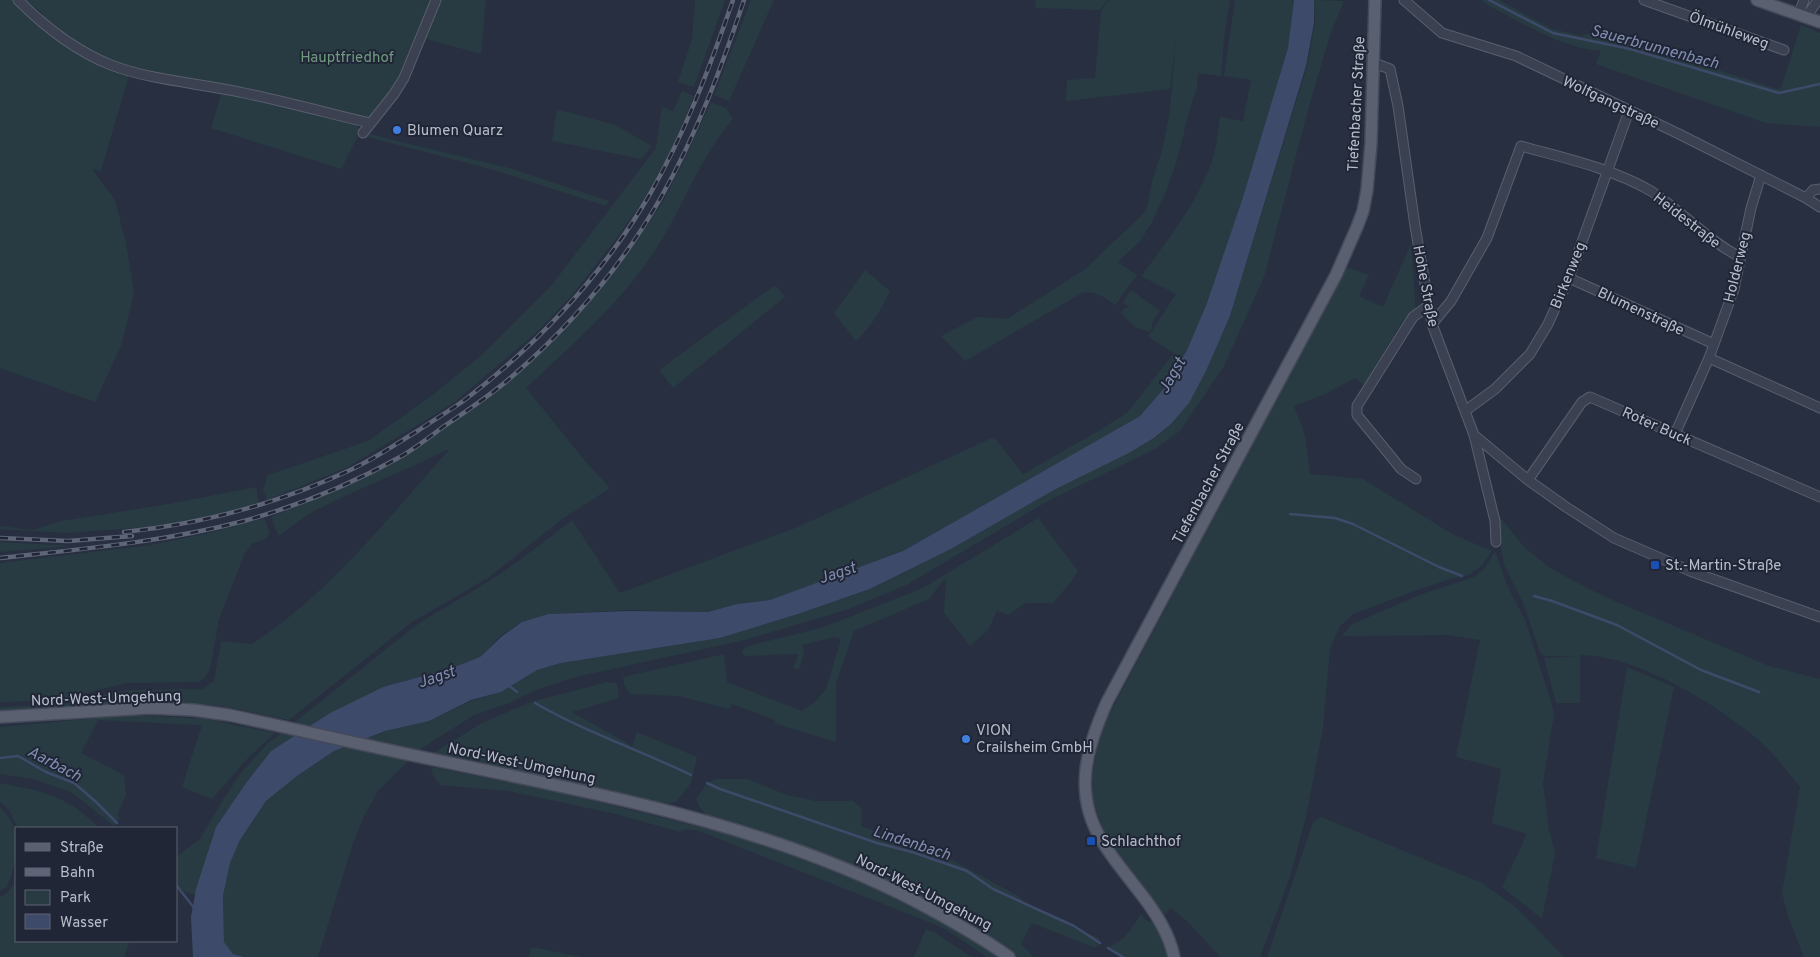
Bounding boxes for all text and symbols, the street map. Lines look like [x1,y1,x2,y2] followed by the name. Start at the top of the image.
[1686,7,1771,55] street label: Ölmühleweg
[1588,21,1721,75] water label: Sauerbrunnenbach
[1344,36,1371,172] street label: Tiefenbacher Straße
[300,49,394,68] park label: Hauptfriedhof
[1559,73,1662,134] street label: Wolfgangstraße
[407,122,503,141] place label: Blumen Quarz
[391,124,403,136] marker: Blumen Quarz
[1649,189,1724,253] street label: Heidestraße
[1720,230,1756,305] street label: Holderweg
[1547,239,1591,312] street label: Birkenweg
[1407,244,1442,329] street label: Hohe Straße
[1594,284,1687,341] street label: Blumenstraße
[1155,353,1192,397] water label: Jagst
[1618,404,1694,451] street label: Roter Buck
[1169,419,1250,548] street label: Tiefenbacher Straße
[1665,557,1781,576] place label: St.-Martin-Straße
[816,558,860,589] water label: Jagst
[1649,559,1661,571] marker: St.-Martin-Straße
[415,662,459,694] water label: Jagst
[31,687,182,712] street label: Nord-West-Umgehung
[976,722,1093,758] place label: VION Crailsheim GmbH
[960,733,972,745] marker: VION Crailsheim GmbH
[446,740,597,789] street label: Nord-West-Umgehung
[24,742,85,787] water label: Aarbach
[870,822,953,866] water label: Lindenbach
[15,827,178,942] legend
[1101,833,1181,852] place label: Schlachthof
[1085,835,1097,847] marker: Schlachthof
[60,839,104,858] text: Straße
[852,851,995,936] street label: Nord-West-Umgehung
[60,864,95,883] text: Bahn
[60,889,91,908] text: Park
[60,914,108,933] text: Wasser

